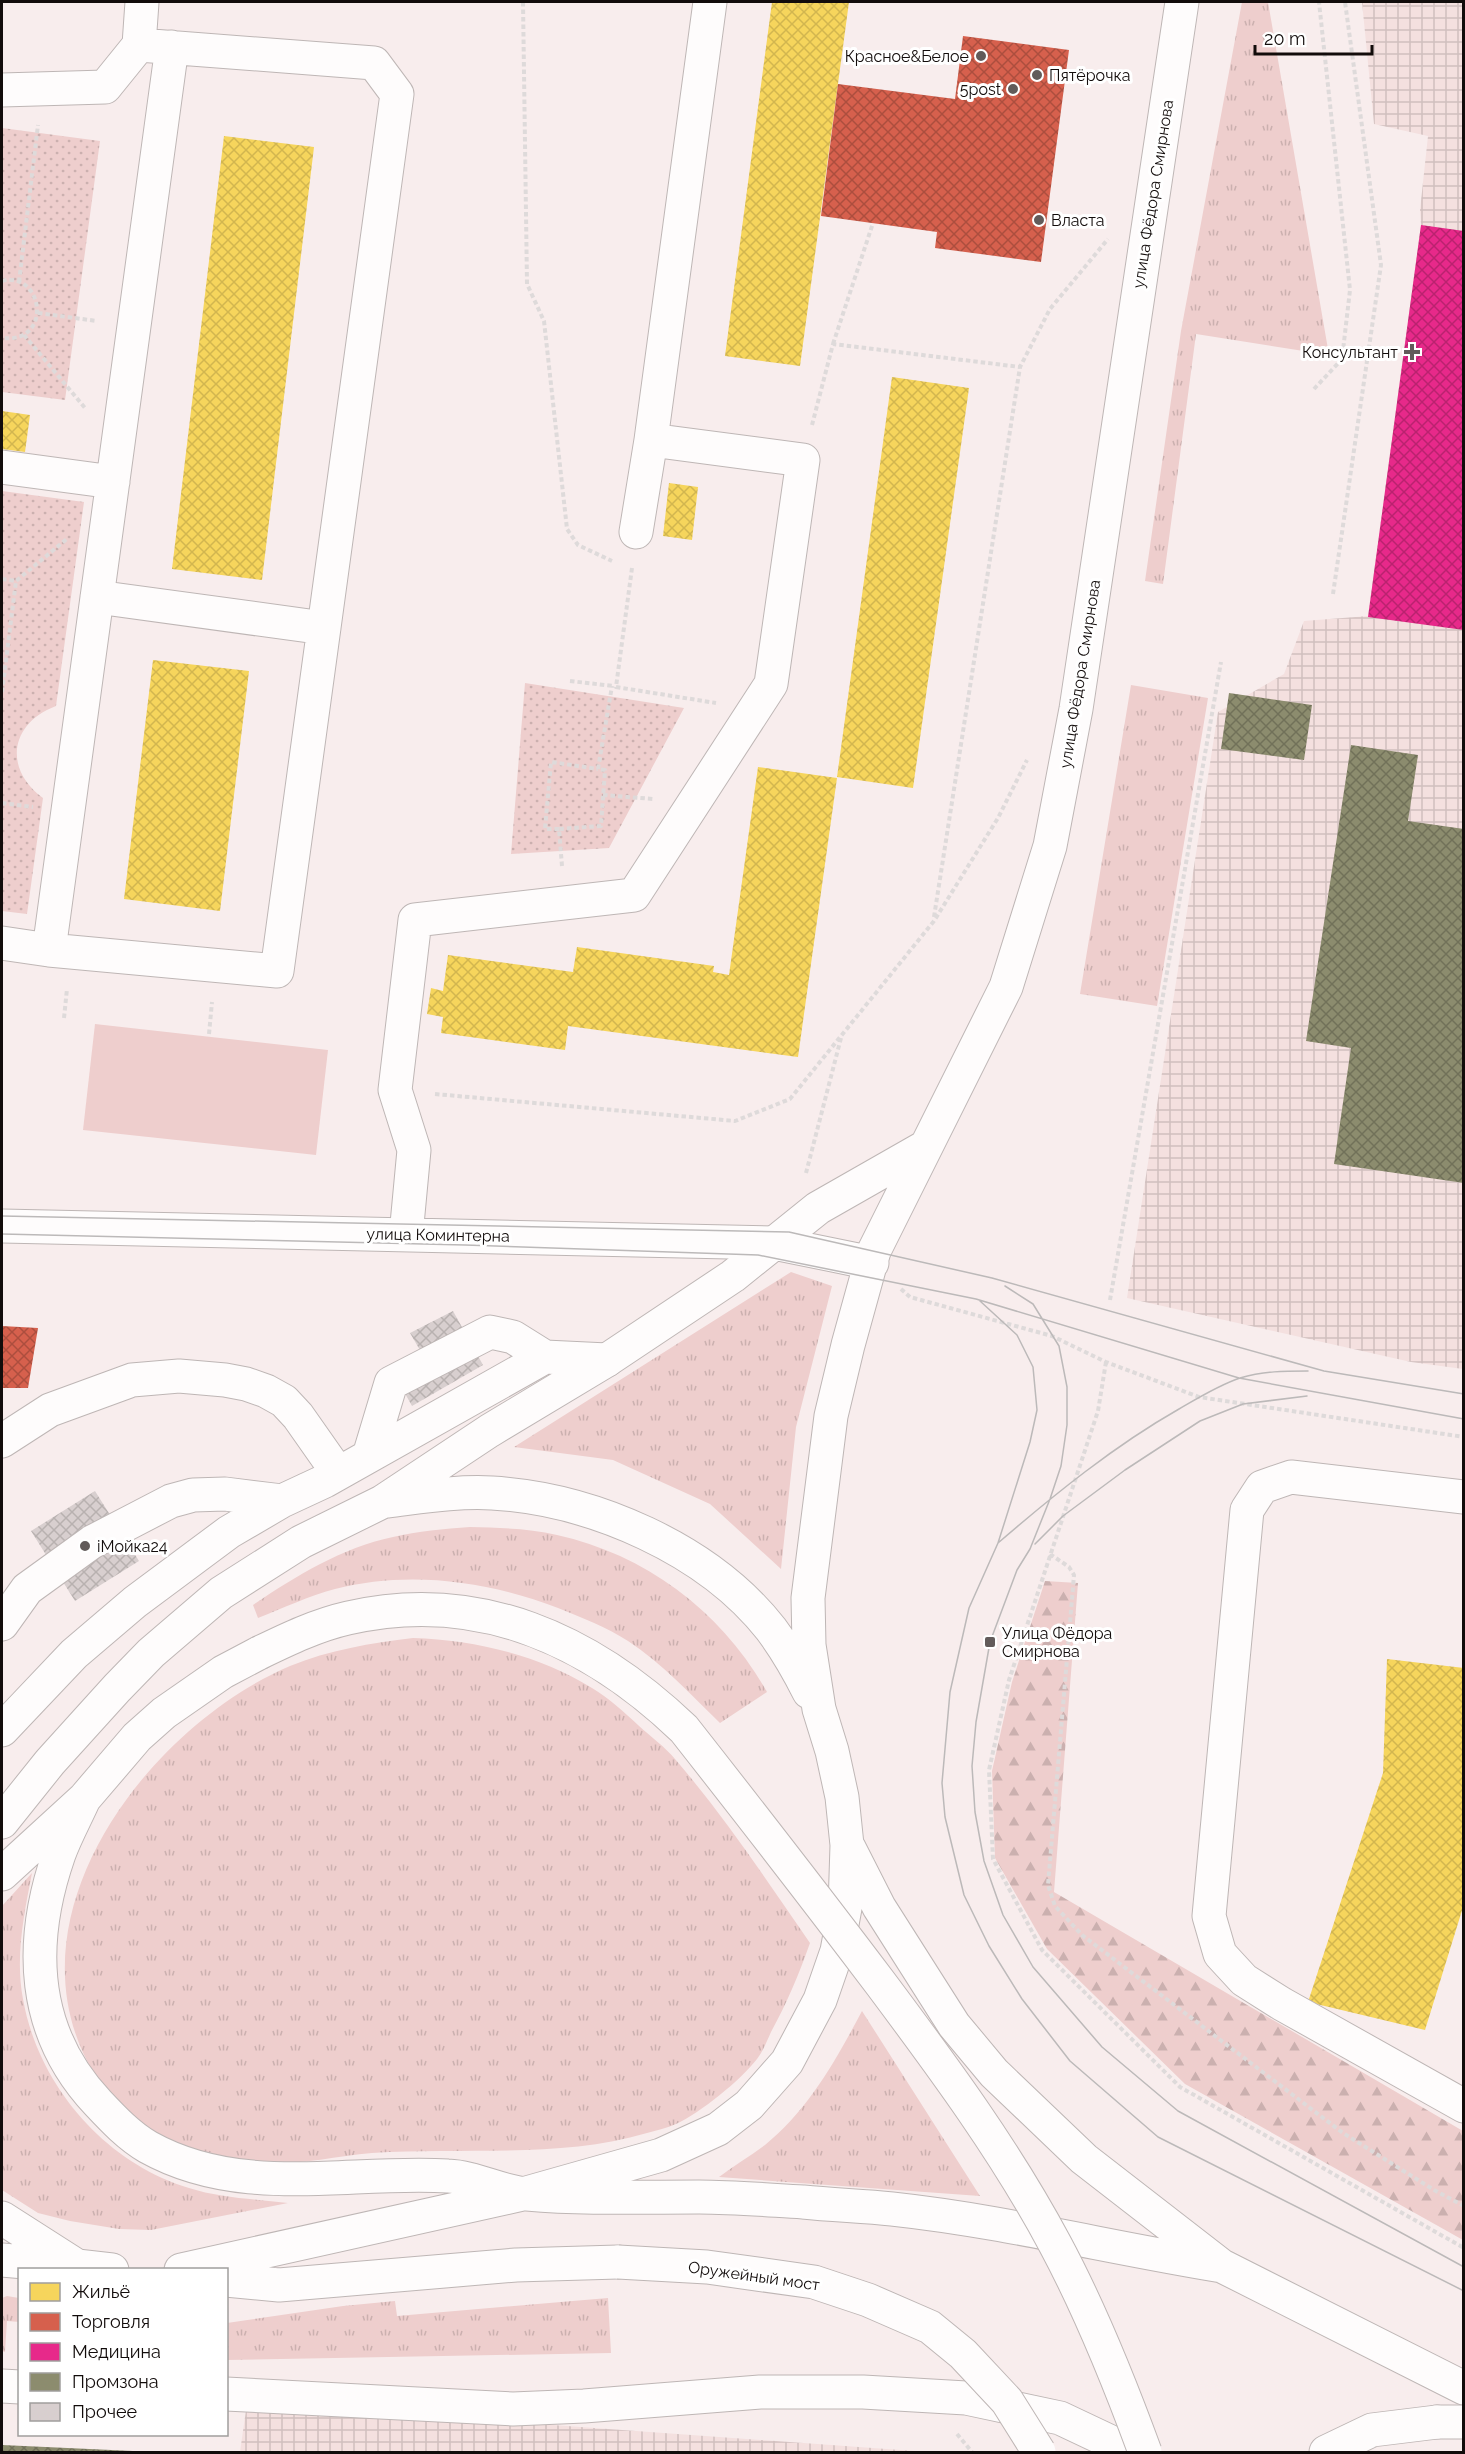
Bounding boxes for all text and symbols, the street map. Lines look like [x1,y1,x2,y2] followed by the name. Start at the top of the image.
[1255,18,1372,56] scale bar
[1264,28,1306,49] text: 20 m
[845,47,969,66] place label: Красное&Белое
[974,49,988,63] marker: Красное&Белое
[1049,66,1130,85] place label: Пятёрочка
[1030,68,1044,82] marker: Пятёрочка
[960,80,1002,99] place label: 5post
[1006,82,1020,96] marker: 5post
[1129,98,1177,290] street label: улица Фёдора Смирнова
[1051,211,1105,230] place label: Власта
[1032,213,1046,227] marker: Власта
[1302,343,1398,362] place label: Консультант
[1403,343,1421,361] marker: Консультант
[1056,578,1104,770] street label: улица Фёдора Смирнова
[366,1224,510,1246] street label: улица Коминтерна
[97,1537,168,1556] place label: iМойка24
[78,1539,92,1553] marker: iМойка24
[1002,1624,1112,1661] place label: Улица Фёдора Смирнова
[983,1635,997,1649] marker: Улица Фёдора Смирнова
[687,2257,821,2295] street label: Оружейный мост
[18,2268,228,2436] legend
[72,2281,130,2302] text: Жильё
[72,2311,150,2332] text: Торговля
[72,2341,161,2362] text: Медицина
[72,2371,159,2392] text: Промзона
[72,2401,138,2422] text: Прочее

